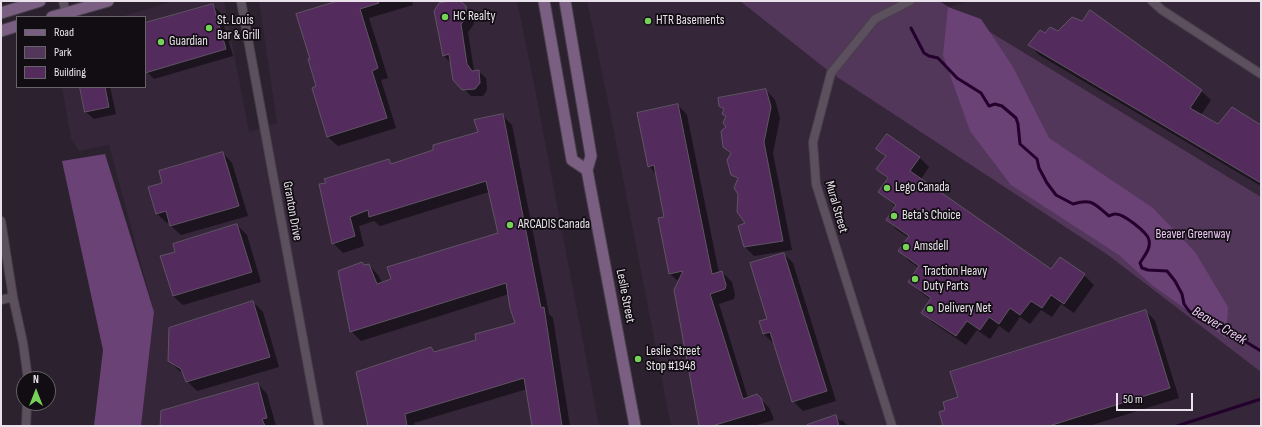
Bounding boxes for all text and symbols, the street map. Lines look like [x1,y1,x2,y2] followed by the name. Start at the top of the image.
[453,9,495,25] place label: HC Realty
[440,12,450,22] marker: HC Realty
[217,13,260,44] place label: St. Louis Bar & Grill
[656,13,724,29] place label: HTR Basements
[16,16,146,88] legend
[643,16,653,26] marker: HTR Basements
[204,23,214,33] marker: St. Louis Bar & Grill
[54,25,74,40] text: Road
[169,34,208,50] place label: Guardian
[156,37,166,47] marker: Guardian
[54,45,72,60] text: Park
[54,65,86,80] text: Building
[821,179,851,235] street label: Mural Street
[279,180,305,242] street label: Granton Drive
[895,180,950,196] place label: Lego Canada
[882,183,892,193] marker: Lego Canada
[902,208,961,224] place label: Beta's Choice
[889,211,899,221] marker: Beta's Choice
[518,217,590,233] place label: ARCADIS Canada
[505,220,515,230] marker: ARCADIS Canada
[1156,227,1230,243] park label: Beaver Greenway
[914,239,948,255] place label: Amsdell
[901,242,911,252] marker: Amsdell
[923,264,987,295] place label: Traction Heavy Duty Parts
[612,268,638,324] street label: Leslie Street
[910,274,920,284] marker: Traction Heavy Duty Parts
[938,301,992,317] place label: Delivery Net
[1189,303,1249,349] water label: Beaver Creek
[925,304,935,314] marker: Delivery Net
[646,344,700,375] place label: Leslie Street Stop #1948
[633,354,643,364] marker: Leslie Street Stop #1948
[16,371,56,411] north arrow
[33,373,39,386] text: N
[1118,385,1195,411] scale bar
[1123,392,1143,407] text: 50 m

